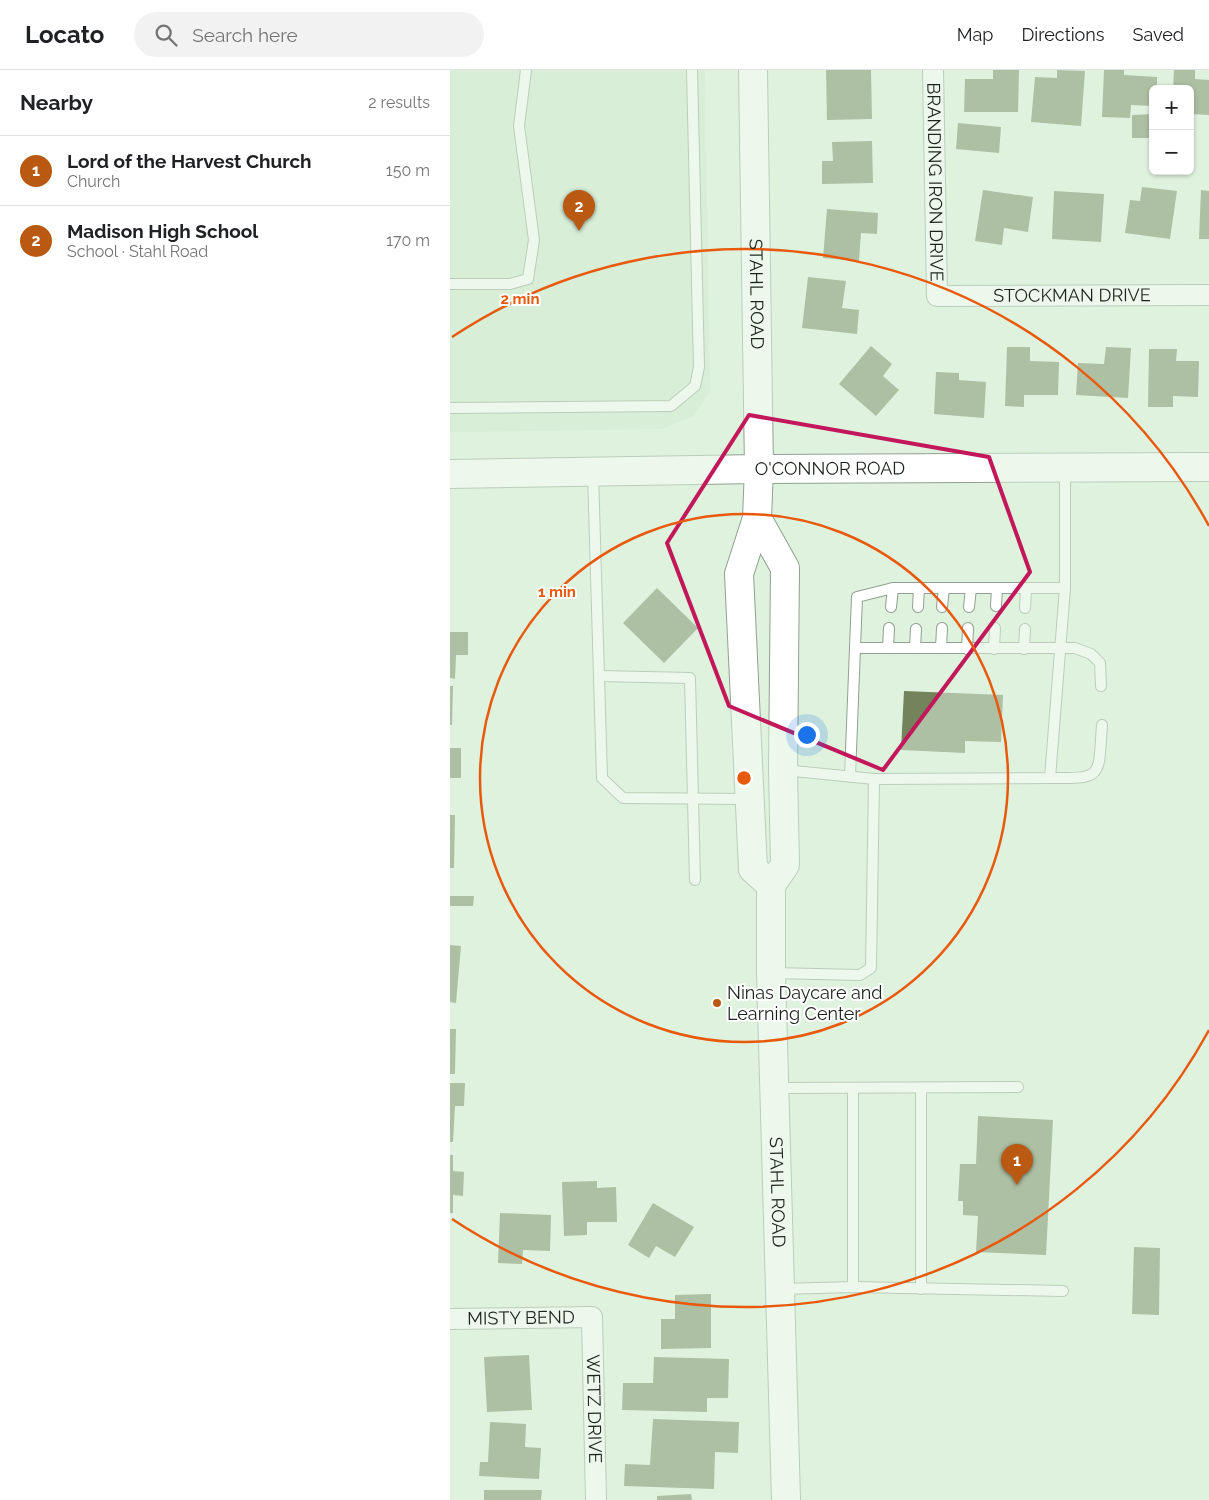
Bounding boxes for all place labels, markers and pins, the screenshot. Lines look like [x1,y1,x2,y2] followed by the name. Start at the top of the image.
[563,190,595,231] pin: 2
[735,769,753,787] centre of rings
[727,982,883,1024] place label: Ninas Daycare and Learning Center
[711,997,723,1009] marker: Ninas Daycare and Learning Center
[1001,1144,1033,1185] pin: 1

